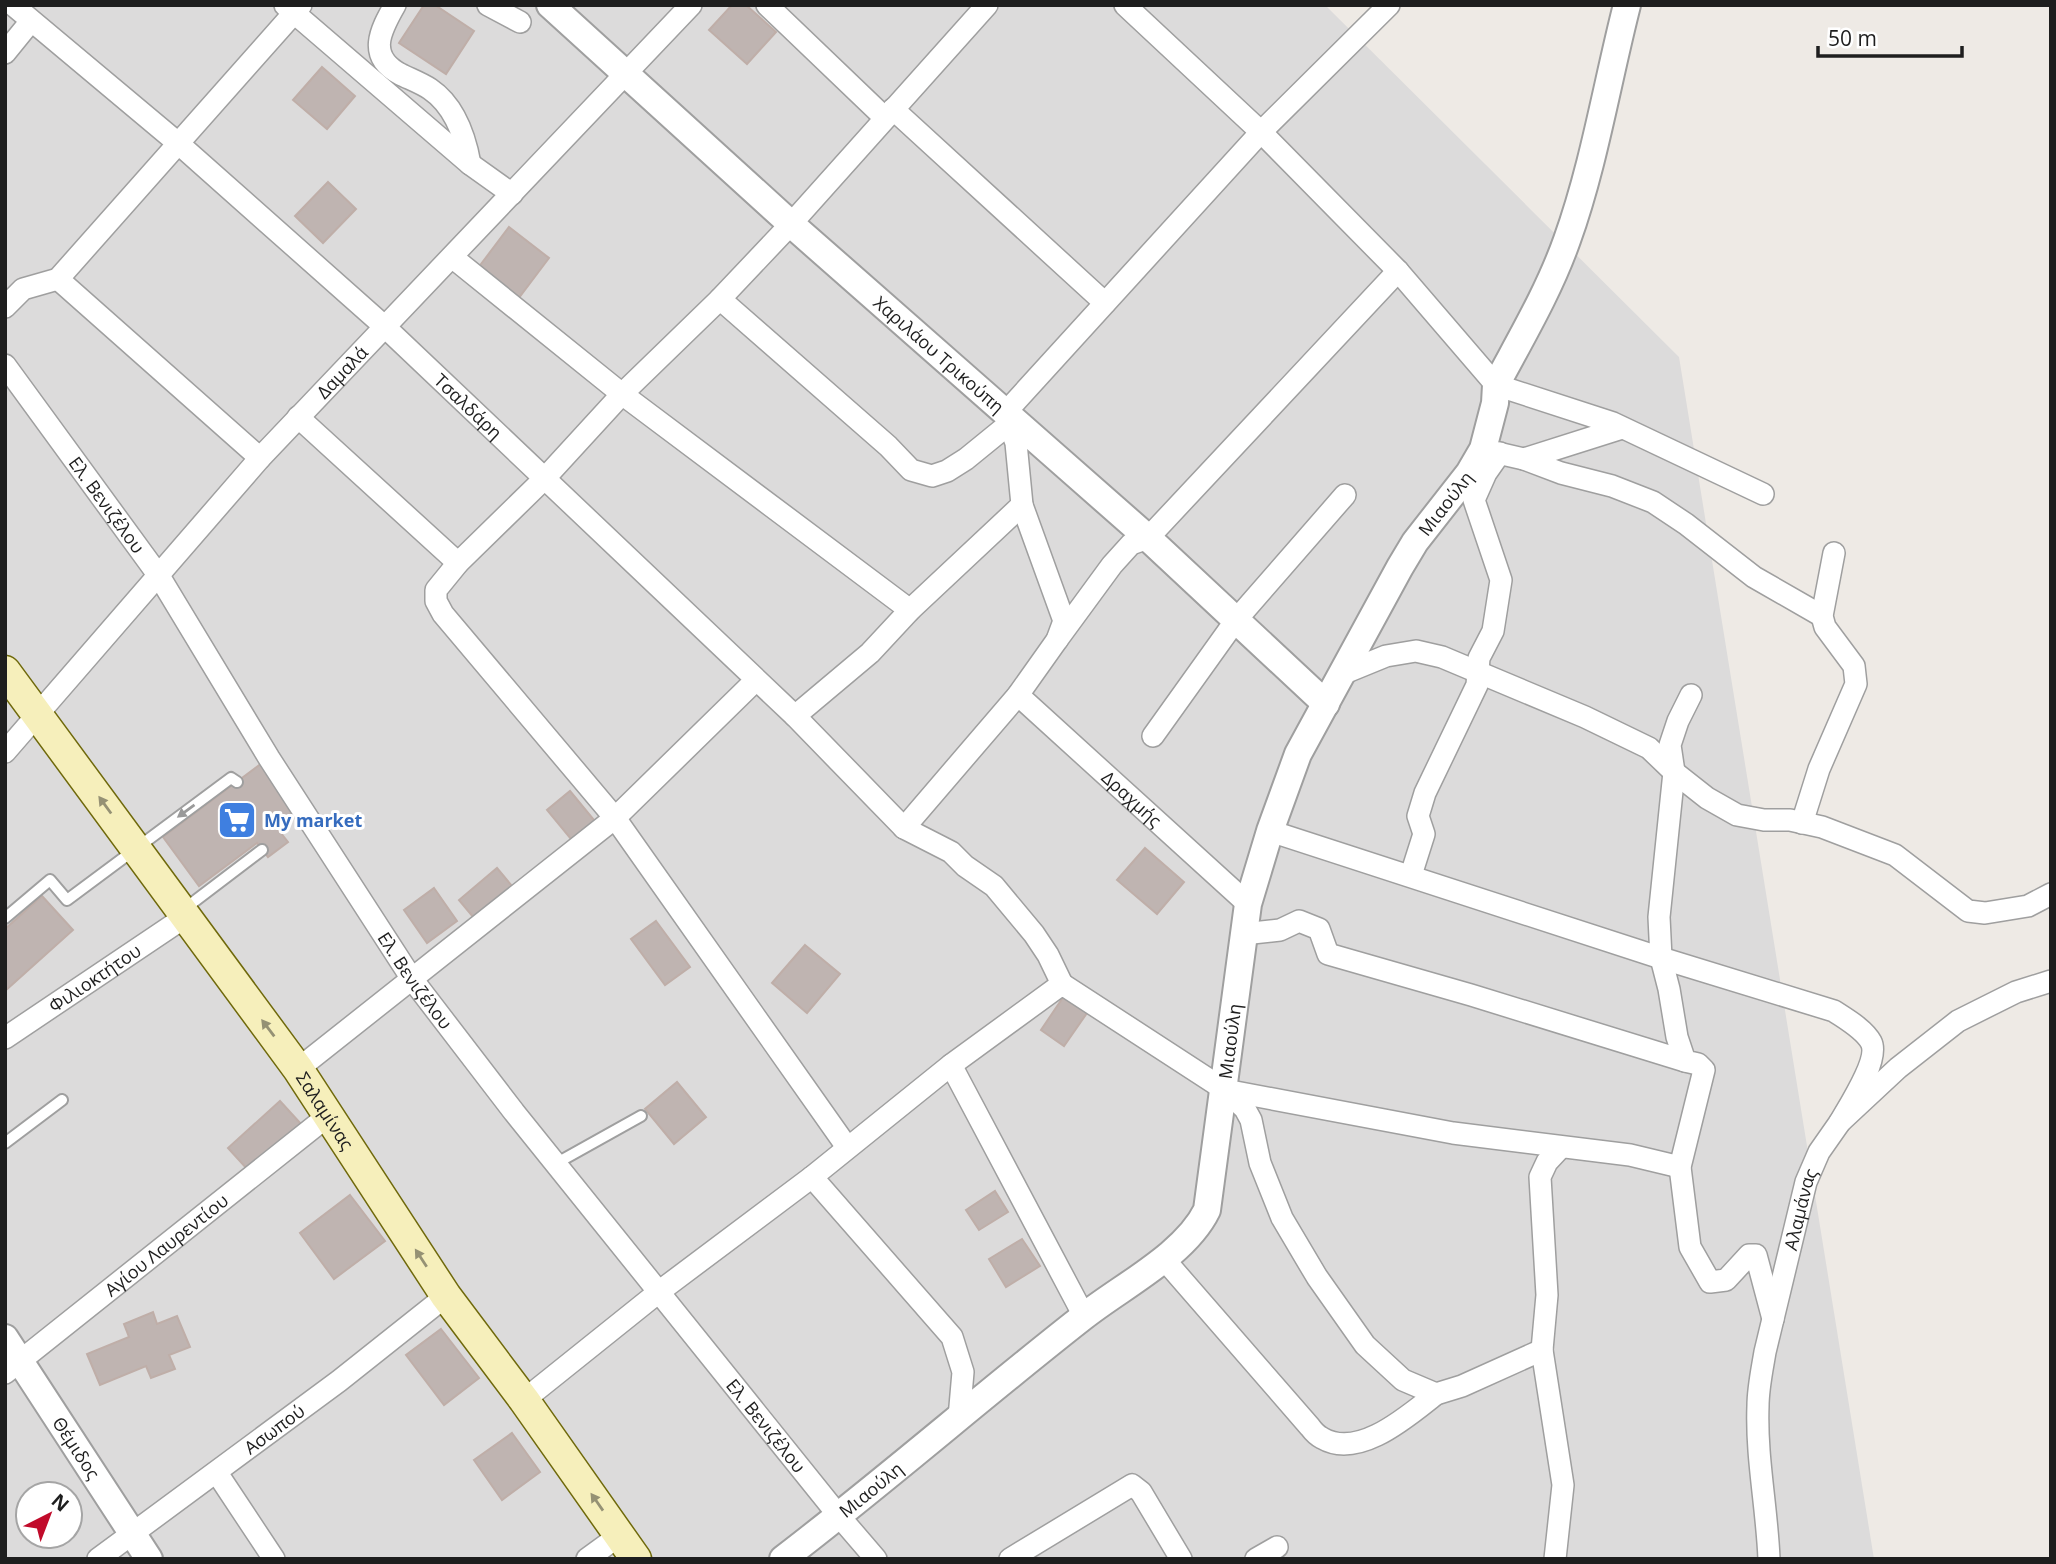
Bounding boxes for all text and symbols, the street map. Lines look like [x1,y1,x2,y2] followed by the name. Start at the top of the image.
[1818,14,1962,58] scale bar
[1828,24,1877,52] text: 50 m
[869,290,1010,418] street label: Χαριλάου Τρικούπη
[311,340,373,403] street label: Δαμαλά
[429,368,508,444] street label: Τσαλδάρη
[64,452,150,558] street label: Ελ. Βενιζέλου
[1412,466,1478,541] street label: Μιαούλη
[1097,765,1167,832] street label: Δραχμής
[98,796,112,814] one-way arrow
[216,799,258,841] supermarket icon: My market
[177,804,195,818] one-way arrow
[264,808,362,832] place label: My market
[373,927,458,1034] street label: Ελ. Βενιζέλου
[44,938,145,1017] street label: Φιλιοκτήτου
[1213,1002,1247,1080] street label: Μιαούλη
[260,1020,275,1038] one-way arrow
[291,1067,360,1155] street label: Σαλαμίνας
[1778,1164,1823,1253] street label: Αλαμάνας
[99,1188,233,1301] street label: Αγίου Λαυρεντίου
[415,1248,428,1268] one-way arrow
[721,1374,811,1477] street label: Ελ. Βενιζέλου
[239,1398,309,1459] street label: Ασωπού
[47,1412,106,1484] street label: Θέμιδος
[834,1456,908,1523] street label: Μιαούλη
[14,1480,84,1550] north arrow
[46,1488,75,1517] text: N
[590,1493,604,1512] one-way arrow

